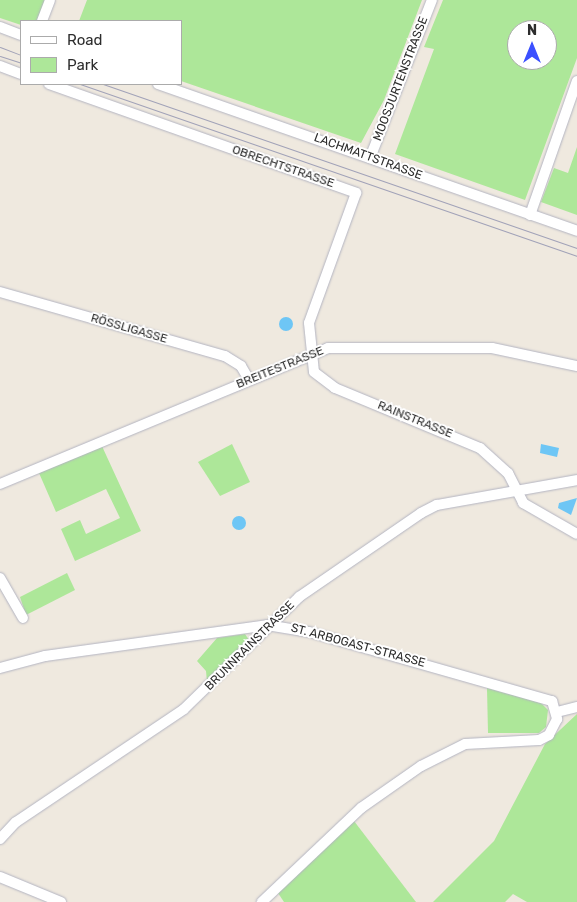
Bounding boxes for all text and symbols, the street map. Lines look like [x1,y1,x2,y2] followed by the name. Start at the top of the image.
[371,15,431,143] street label: MOOSJURTENSTRASSE
[20,20,182,85] legend
[507,20,557,70] north arrow
[527,22,537,39] text: N
[67,31,103,49] text: Road
[67,56,98,74] text: Park
[312,131,424,183] street label: LACHMATTSTRASSE
[230,143,336,191] street label: OBRECHTSTRASSE
[89,311,169,347] street label: RÖSSLIGASSE
[234,344,326,392] street label: BREITESTRASSE
[375,398,455,442] street label: RAINSTRASSE
[202,598,298,694] street label: BRUNNRAINSTRASSE
[289,621,427,671] street label: ST. ARBOGAST-STRASSE

